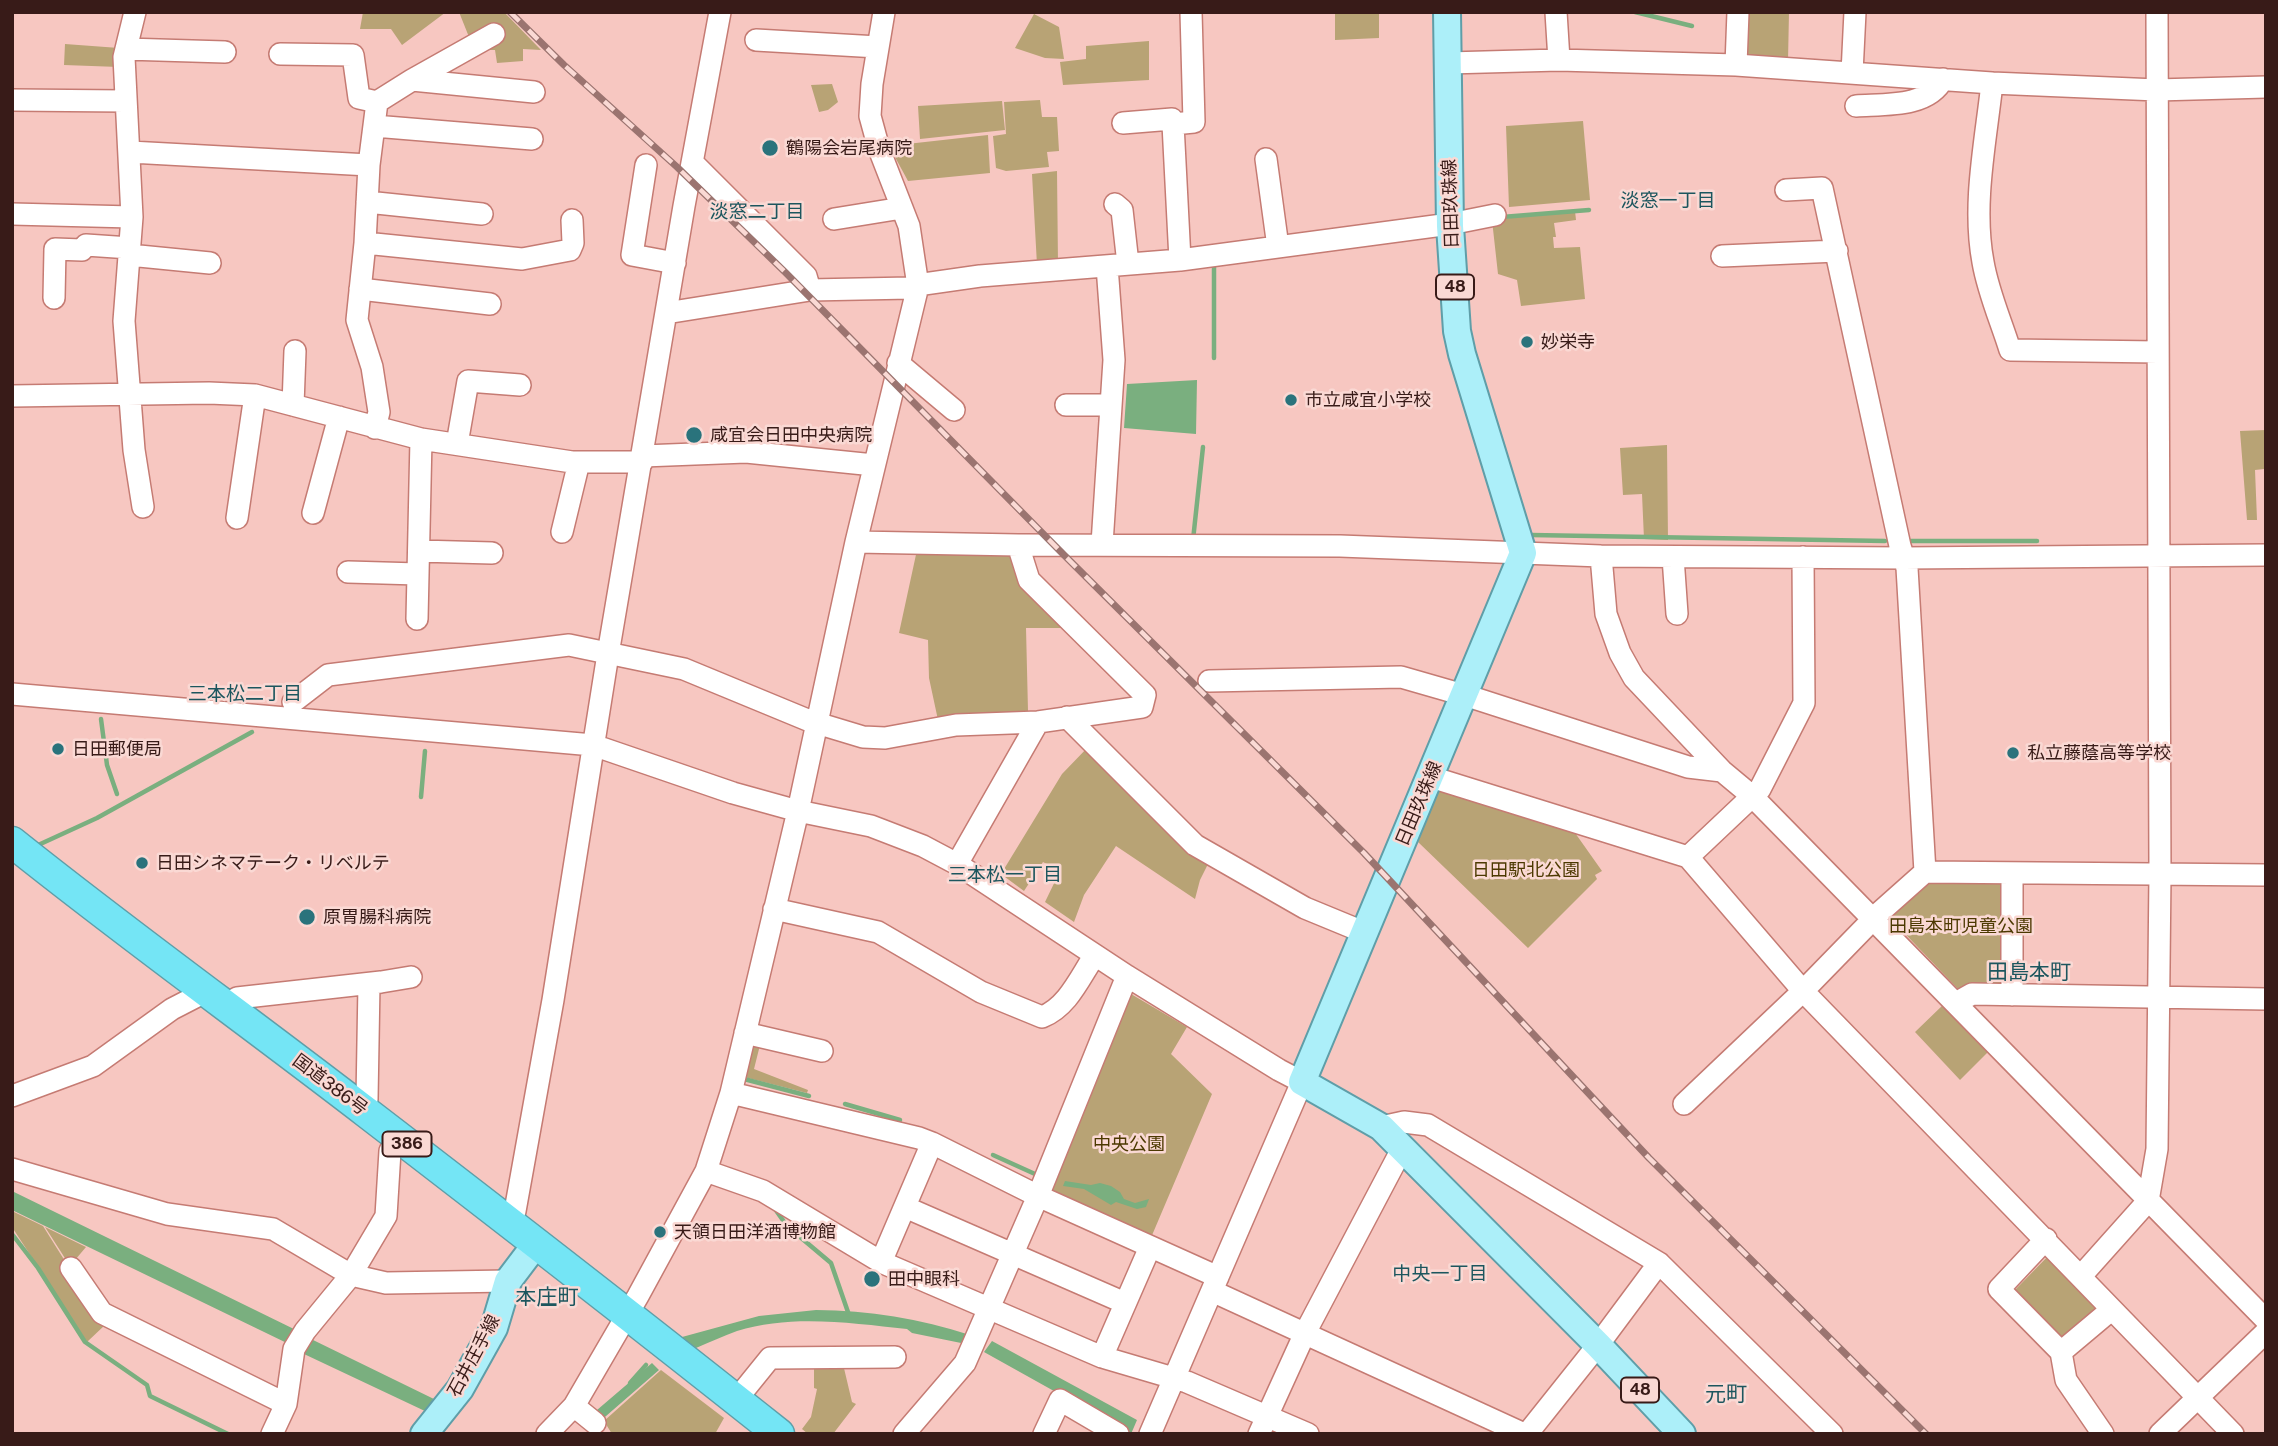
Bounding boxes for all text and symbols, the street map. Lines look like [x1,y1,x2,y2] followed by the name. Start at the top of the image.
[786,137,912,159] place label: 鶴陽会岩尾病院
[760,138,780,158] marker: 鶴陽会岩尾病院
[1439,159,1463,249] street label: 日田玖珠線
[1621,190,1715,212] district label: 淡窓一丁目
[710,201,804,223] district label: 淡窓二丁目
[1436,274,1474,300] road number: 48
[1541,331,1595,353] place label: 妙栄寺
[1519,334,1535,350] marker: 妙栄寺
[1305,389,1431,411] place label: 市立咸宜小学校
[1283,392,1299,408] marker: 市立咸宜小学校
[710,424,872,446] place label: 咸宜会日田中央病院
[684,425,704,445] marker: 咸宜会日田中央病院
[188,683,302,705] district label: 三本松二丁目
[72,738,162,760] place label: 日田郵便局
[50,741,66,757] marker: 日田郵便局
[2027,742,2171,764] place label: 私立藤蔭高等学校
[2005,745,2021,761] marker: 私立藤蔭高等学校
[1391,758,1447,850] street label: 日田玖珠線
[156,852,390,874] place label: 日田シネマテーク・リベルテ
[134,855,150,871] marker: 日田シネマテーク・リベルテ
[1472,859,1580,881] park label: 日田駅北公園
[948,864,1062,886] district label: 三本松一丁目
[323,906,431,928] place label: 原胃腸科病院
[297,907,317,927] marker: 原胃腸科病院
[1889,915,2033,937] park label: 田島本町児童公園
[1987,960,2071,986] district label: 田島本町
[288,1050,372,1120] street label: 国道386号
[382,1132,432,1156] road number: 386
[1093,1133,1165,1155] park label: 中央公園
[674,1221,836,1243] place label: 天領日田洋酒博物館
[652,1224,668,1240] marker: 天領日田洋酒博物館
[1393,1263,1487,1285] district label: 中央一丁目
[888,1268,960,1290] place label: 田中眼科
[862,1269,882,1289] marker: 田中眼科
[516,1285,578,1311] district label: 本庄町
[443,1311,505,1401] street label: 石井庄手線
[1621,1378,1659,1402] road number: 48
[1705,1382,1747,1408] district label: 元町

